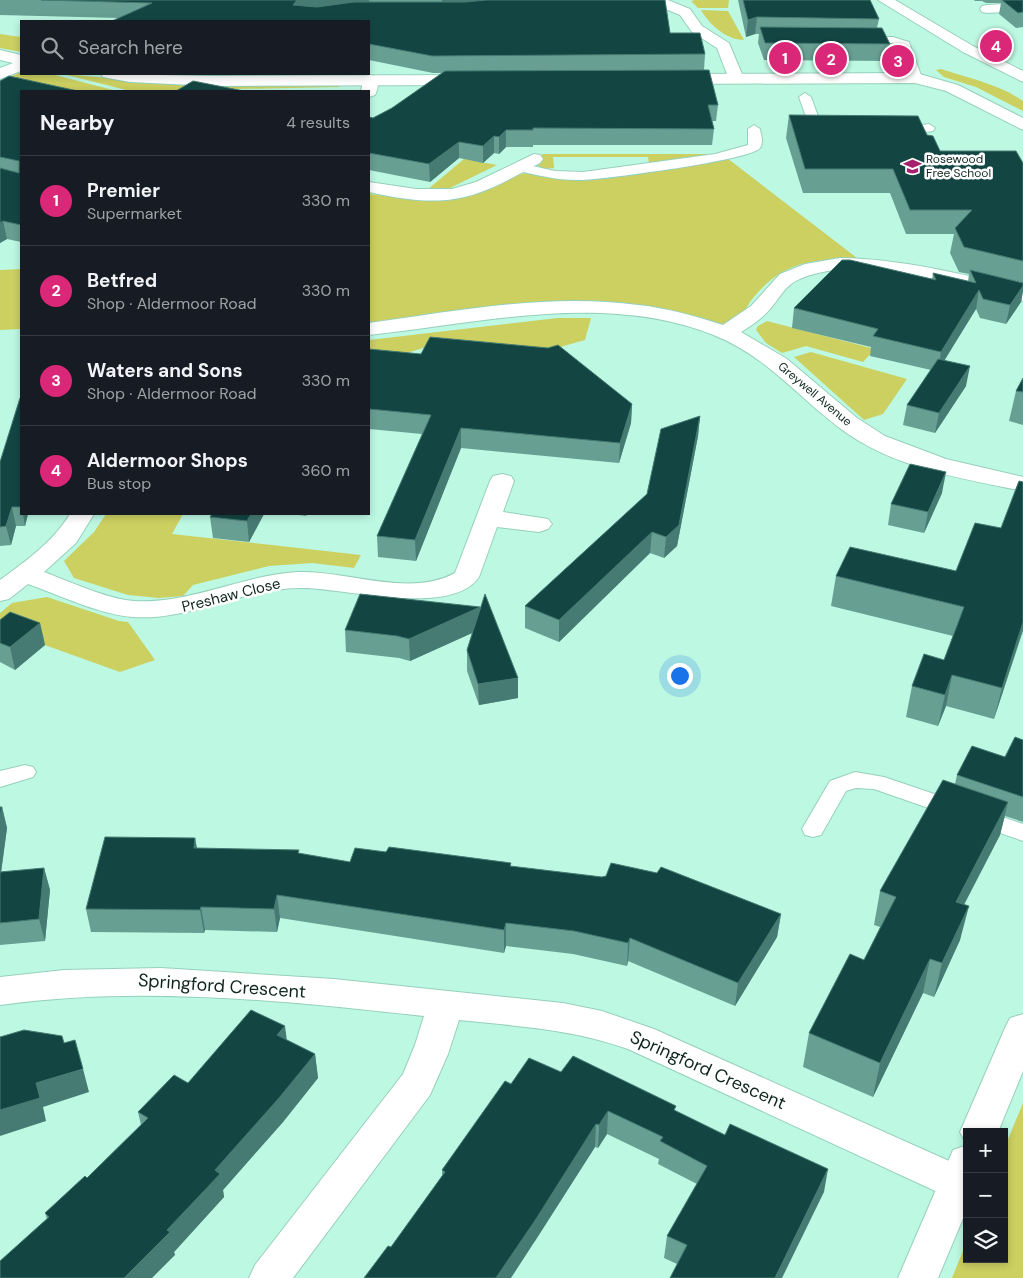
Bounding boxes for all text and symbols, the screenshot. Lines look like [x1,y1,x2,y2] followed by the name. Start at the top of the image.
[20,20,370,75] search box
[980,27,1012,65] pin: 4
[38,34,66,62] icon: search
[78,35,183,60] text: Search here
[769,39,801,77] pin: 1
[815,40,847,78] pin: 2
[882,42,914,80] pin: 3
[40,109,114,137] text: Nearby
[286,112,350,133] text: 4 results
[926,151,991,181] place label: Rosewood Free School
[902,156,922,176] school or university icon: Rosewood Free School
[87,178,160,203] text: Premier
[53,190,59,211] text: 1
[302,190,350,211] text: 330 m
[87,203,182,224] text: Supermarket
[87,268,157,293] text: Betfred
[51,280,61,301] text: 2
[302,280,350,301] text: 330 m
[87,293,257,314] text: Shop · Aldermoor Road
[87,358,243,383] text: Waters and Sons
[775,358,855,430] street label: Greywell Avenue
[51,370,61,391] text: 3
[302,370,350,391] text: 330 m
[87,383,257,404] text: Shop · Aldermoor Road
[87,448,248,473] text: Aldermoor Shops
[51,460,61,481] text: 4
[301,460,350,481] text: 360 m
[87,473,151,494] text: Bus stop
[180,573,282,617] street label: Preshaw Close
[667,663,693,689] your location
[137,968,307,1004] street label: Springford Crescent
[626,1025,790,1115] street label: Springford Crescent
[963,1128,1008,1263] map controls
[963,1128,1008,1173] button: +
[963,1173,1008,1218] button: −
[963,1218,1008,1263] button: layers

